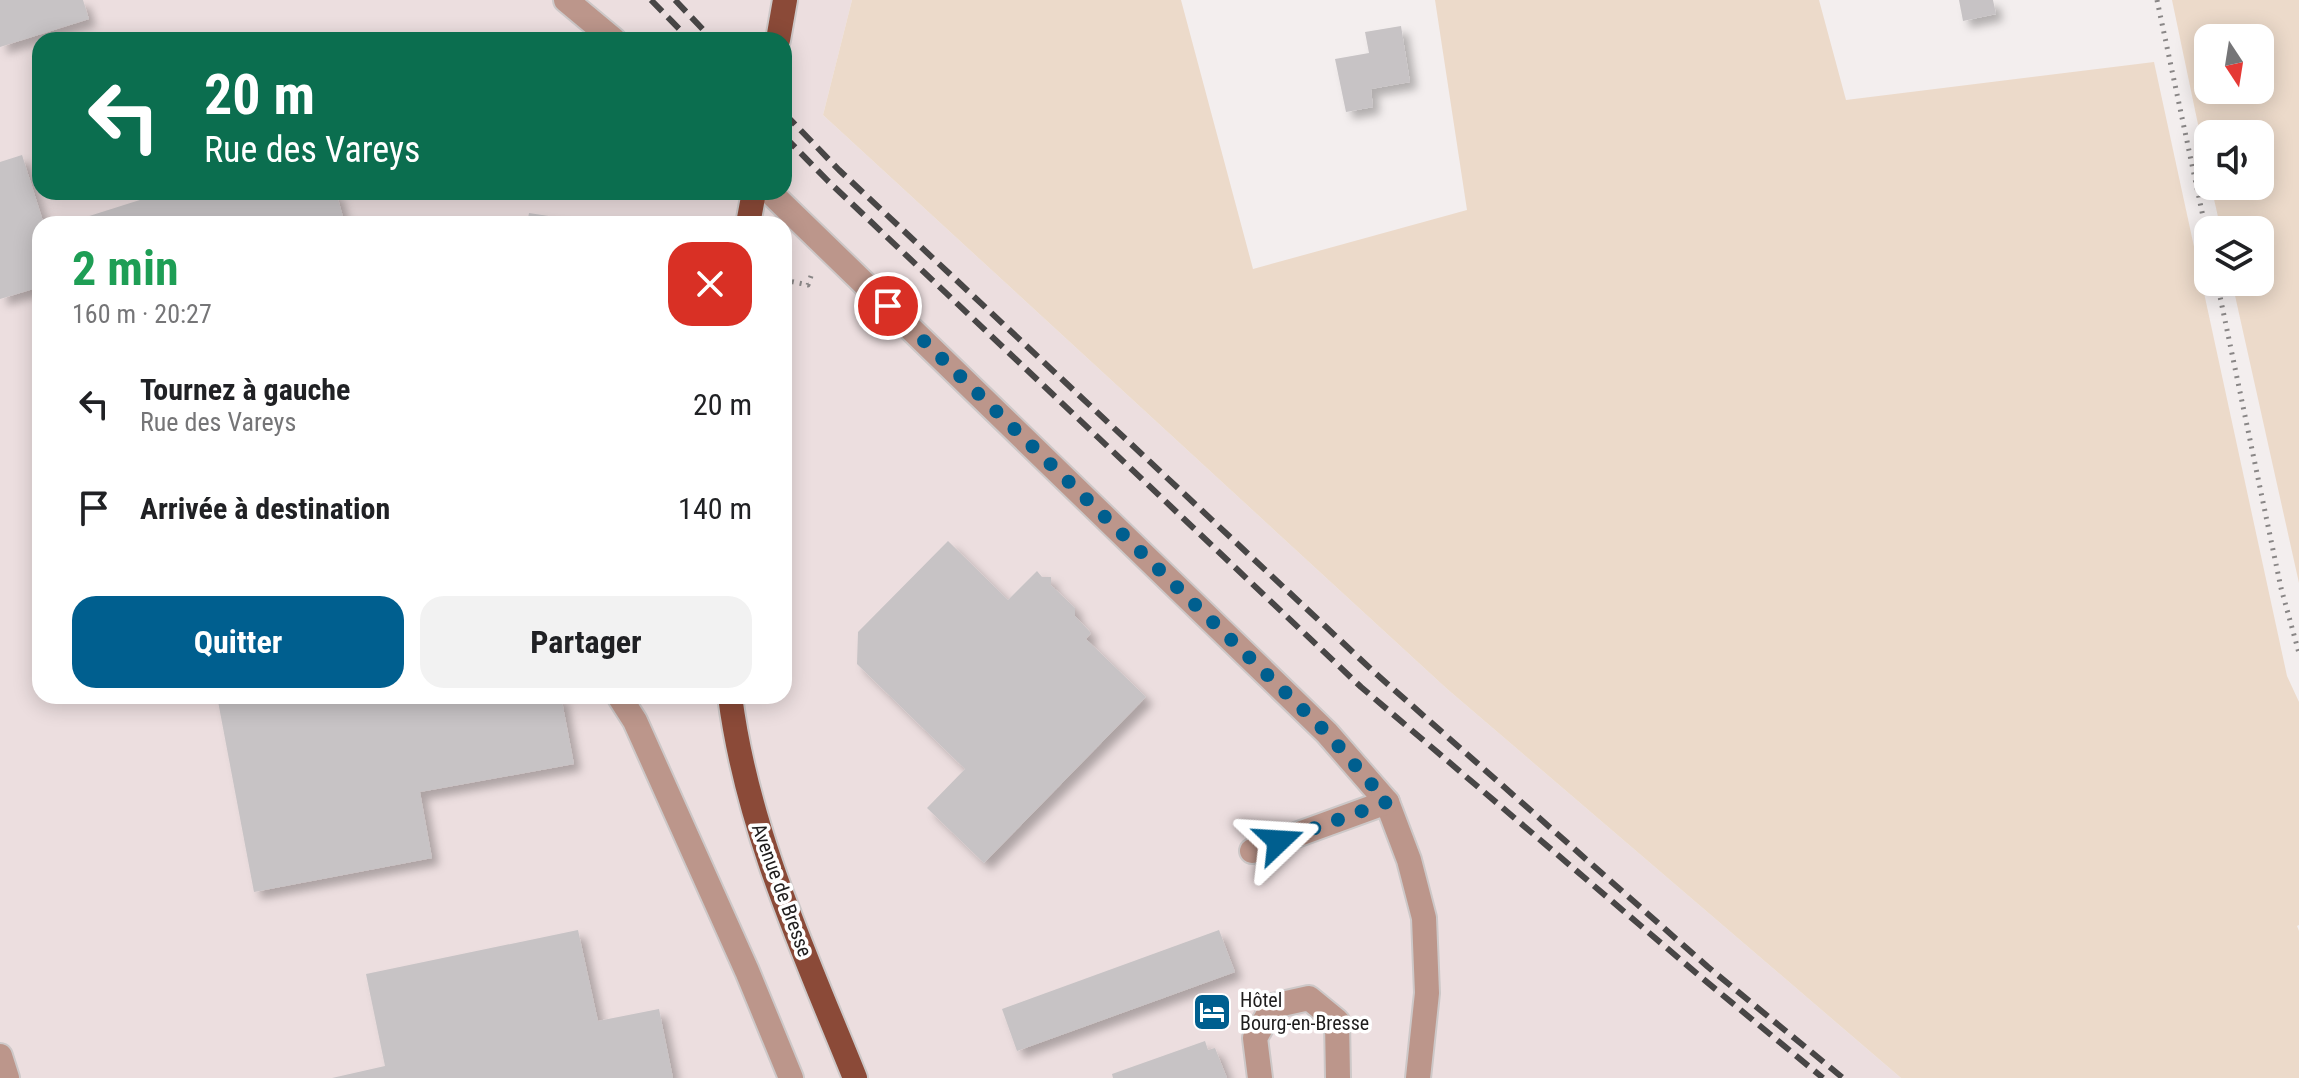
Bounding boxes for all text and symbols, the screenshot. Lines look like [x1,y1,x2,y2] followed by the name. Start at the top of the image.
[2194,24,2274,104] north arrow
[2194,24,2274,296] map controls
[204,62,315,128] text: 20 m
[72,64,176,168] icon: left
[2194,120,2274,200] button: sound
[204,129,420,171] text: Rue des Vareys
[2194,216,2274,296] button: layers
[72,240,179,297] text: 2 min
[668,242,752,326] button: close
[854,272,922,340] pin
[866,284,910,328] icon: arrive
[72,299,212,329] text: 160 m · 20:27
[140,372,350,407] text: Tournez à gauche
[72,382,116,426] icon: left
[693,387,752,422] text: 20 m
[140,407,296,437] text: Rue des Vareys
[72,486,116,530] icon: arrive
[140,491,390,526] text: Arrivée à destination
[678,491,752,526] text: 140 m
[72,596,404,688] button: Quitter
[420,596,752,688] button: Partager
[1237,799,1321,883] position arrow
[747,820,817,960] street label: Avenue de Bresse
[1240,988,1369,1035] place label: Hôtel Bourg-en-Bresse
[1191,991,1233,1033] hotel icon: Hôtel Bourg-en-Bresse

